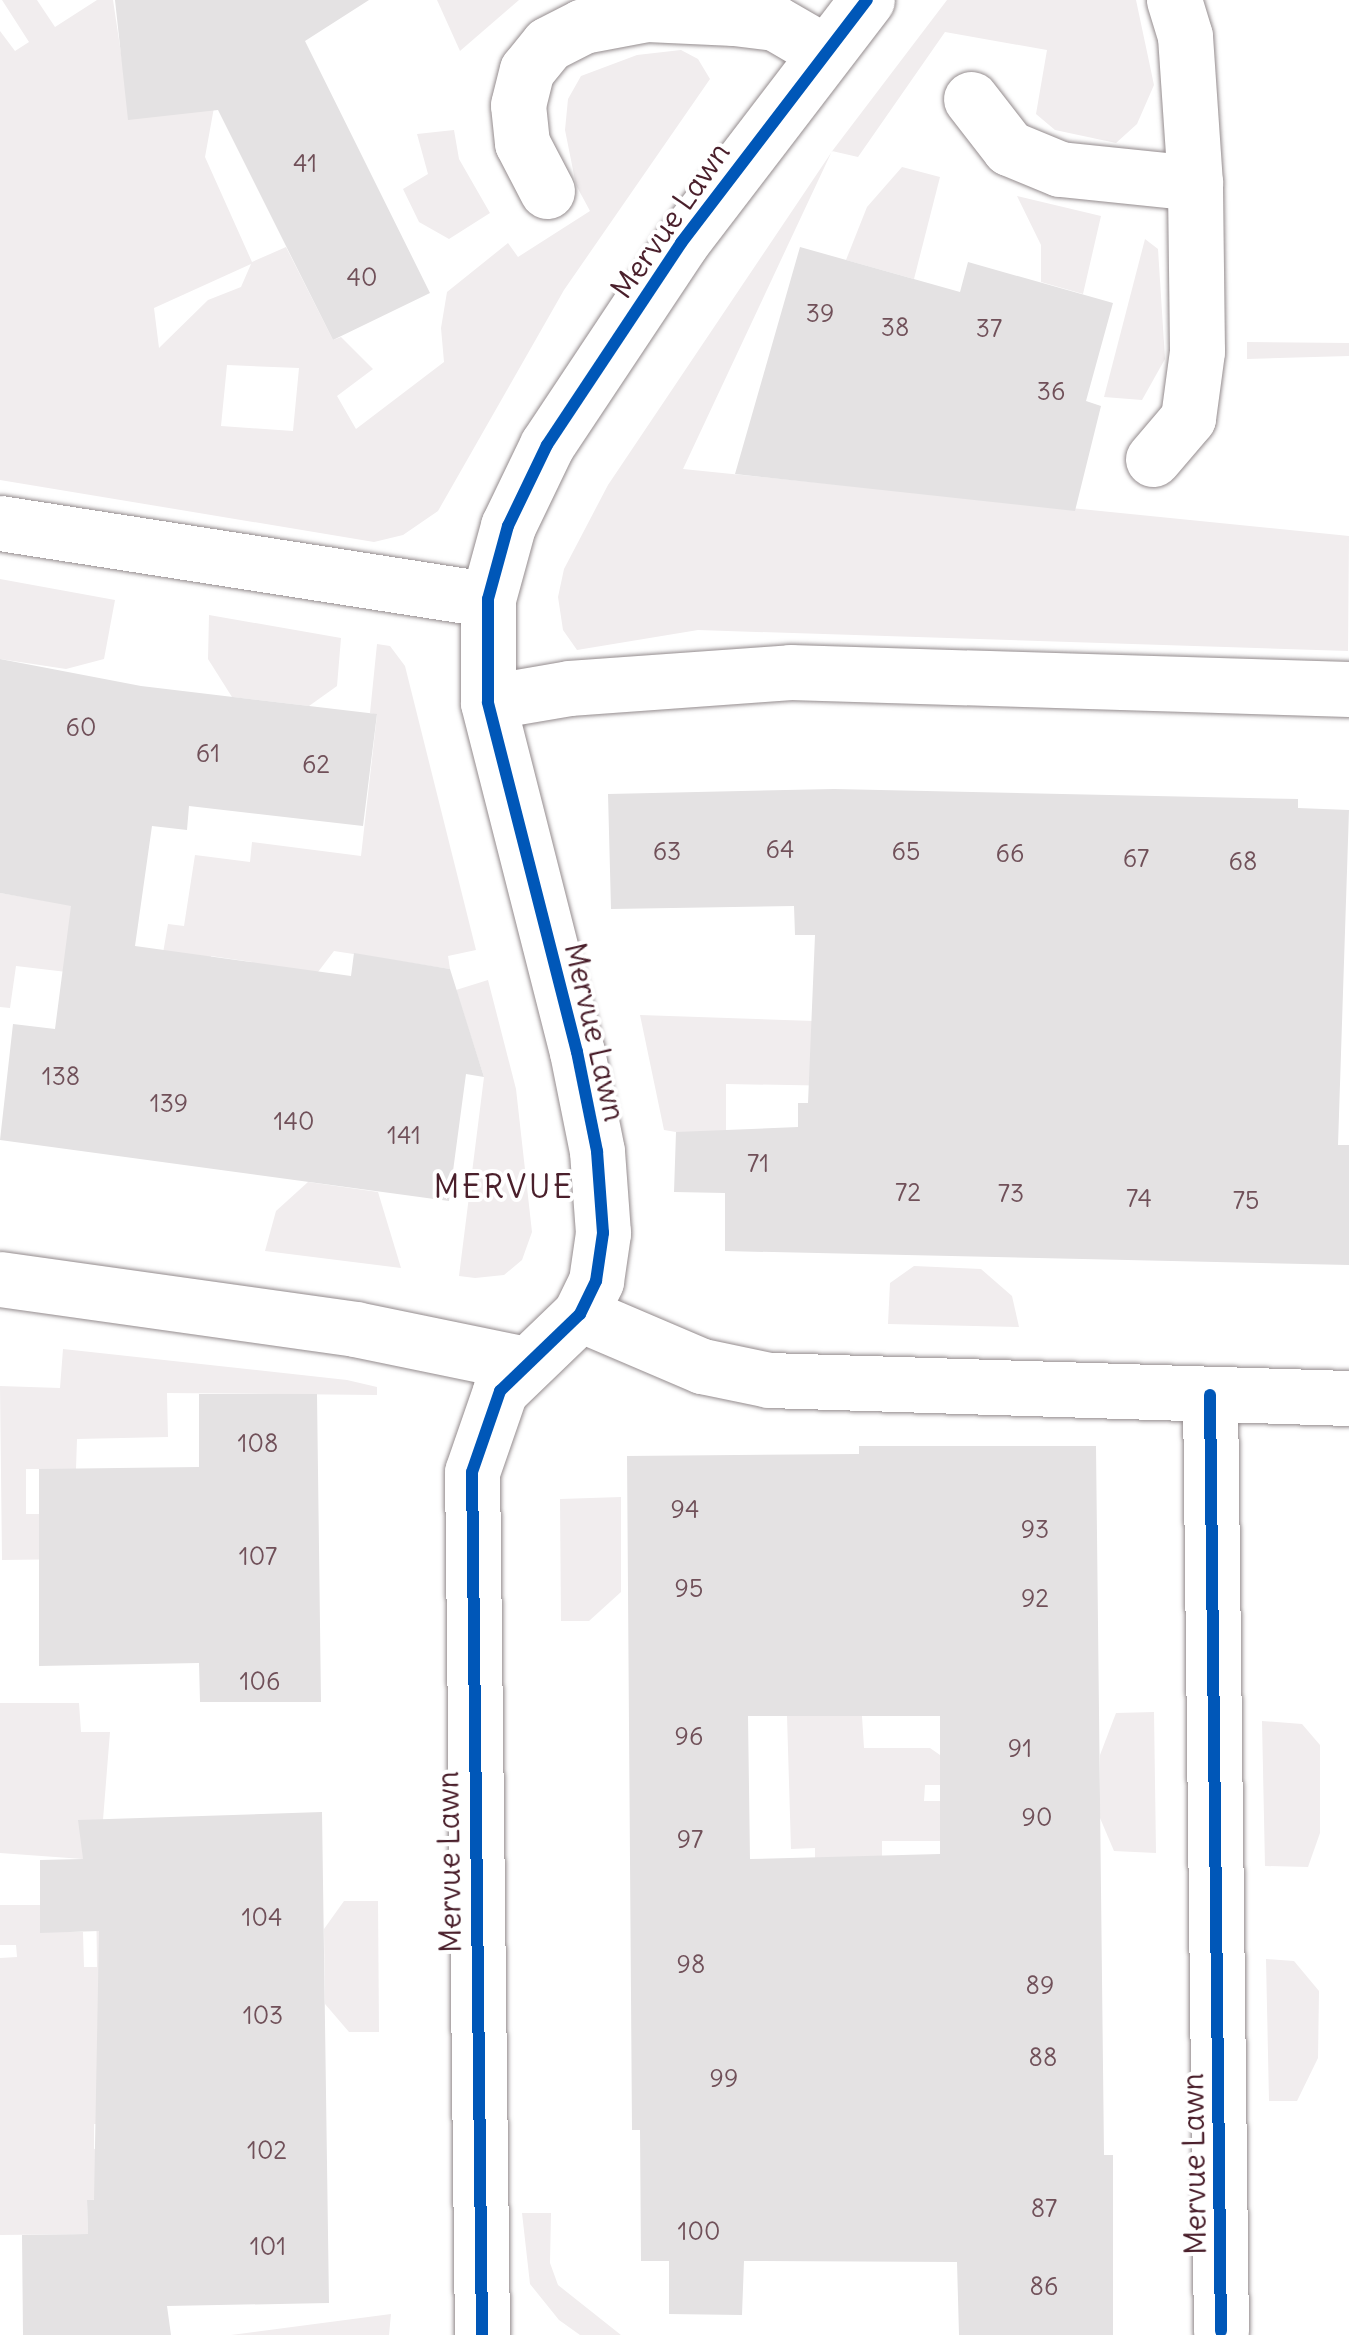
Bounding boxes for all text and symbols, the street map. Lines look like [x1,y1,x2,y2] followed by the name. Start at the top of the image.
[603,135,737,305] street label: Mervue Lawn
[293,148,317,178] house number: 41
[347,262,377,292] house number: 40
[806,298,834,328] house number: 39
[881,312,909,342] house number: 38
[976,313,1002,343] house number: 37
[1037,376,1065,406] house number: 36
[66,712,96,742] house number: 60
[196,738,220,768] house number: 61
[302,749,330,779] house number: 62
[766,834,794,864] house number: 64
[653,836,681,866] house number: 63
[892,836,920,866] house number: 65
[996,838,1024,868] house number: 66
[1123,843,1149,873] house number: 67
[1229,846,1257,876] house number: 68
[557,939,633,1125] street label: Mervue Lawn
[42,1061,80,1091] house number: 138
[150,1088,188,1118] house number: 139
[274,1106,314,1136] house number: 140
[387,1120,421,1150] house number: 141
[747,1148,769,1178] house number: 71
[434,1168,574,1206] district label: MERVUE
[895,1177,921,1207] house number: 72
[998,1178,1024,1208] house number: 73
[1126,1183,1152,1213] house number: 74
[1233,1185,1259,1215] house number: 75
[238,1428,278,1458] house number: 108
[671,1494,699,1524] house number: 94
[1021,1514,1049,1544] house number: 93
[239,1541,277,1571] house number: 107
[675,1573,703,1603] house number: 95
[1021,1583,1049,1613] house number: 92
[240,1666,280,1696] house number: 106
[675,1721,703,1751] house number: 96
[1008,1733,1032,1763] house number: 91
[429,1771,469,1953] street label: Mervue Lawn
[1022,1802,1052,1832] house number: 90
[677,1824,703,1854] house number: 97
[242,1902,282,1932] house number: 104
[677,1949,705,1979] house number: 98
[1026,1970,1054,2000] house number: 89
[243,2000,283,2030] house number: 103
[1029,2042,1057,2072] house number: 88
[710,2063,738,2093] house number: 99
[1174,2073,1214,2255] street label: Mervue Lawn
[247,2135,287,2165] house number: 102
[1031,2193,1057,2223] house number: 87
[678,2216,720,2246] house number: 100
[250,2231,286,2261] house number: 101
[1030,2271,1058,2301] house number: 86

